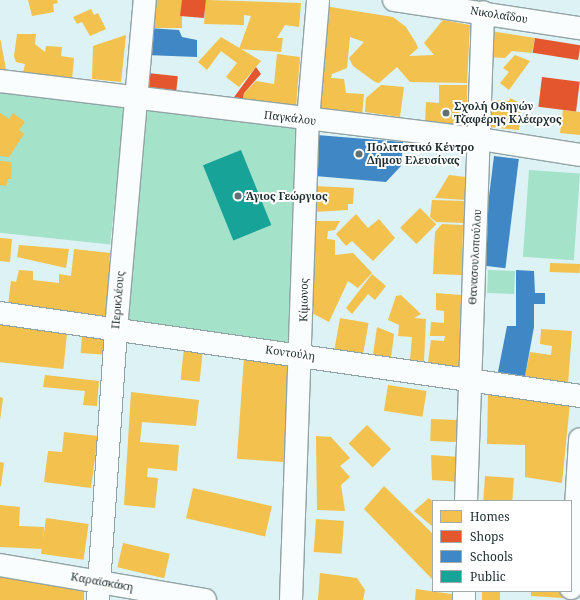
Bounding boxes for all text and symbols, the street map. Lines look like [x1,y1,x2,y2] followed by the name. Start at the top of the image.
[469,4,529,26] street label: Νικολαΐδου
[454,100,562,126] place label: Σχολή Οδηγών Τζαφέρης Κλέαρχος
[263,108,317,128] street label: Παγκάλου
[441,108,451,118] marker: Σχολή Οδηγών Τζαφέρης Κλέαρχος
[367,141,474,167] place label: Πολιτιστικό Κέντρο Δήμου Ελευσίνας
[354,149,364,159] marker: Πολιτιστικό Κέντρο Δήμου Ελευσίνας
[246,189,328,203] place label: Άγιος Γεώργιος
[233,191,243,201] marker: Άγιος Γεώργιος
[466,209,484,305] street label: Θανασουλοπούλου
[109,271,127,329] street label: Περικλέους
[297,278,311,322] street label: Κίμωνος
[264,343,316,363] street label: Κοντούλη
[432,500,572,592] legend
[470,508,510,525] text: Homes
[470,528,504,545] text: Shops
[470,548,513,565] text: Schools
[470,568,506,585] text: Public
[70,570,134,594] street label: Καραϊσκάκη

